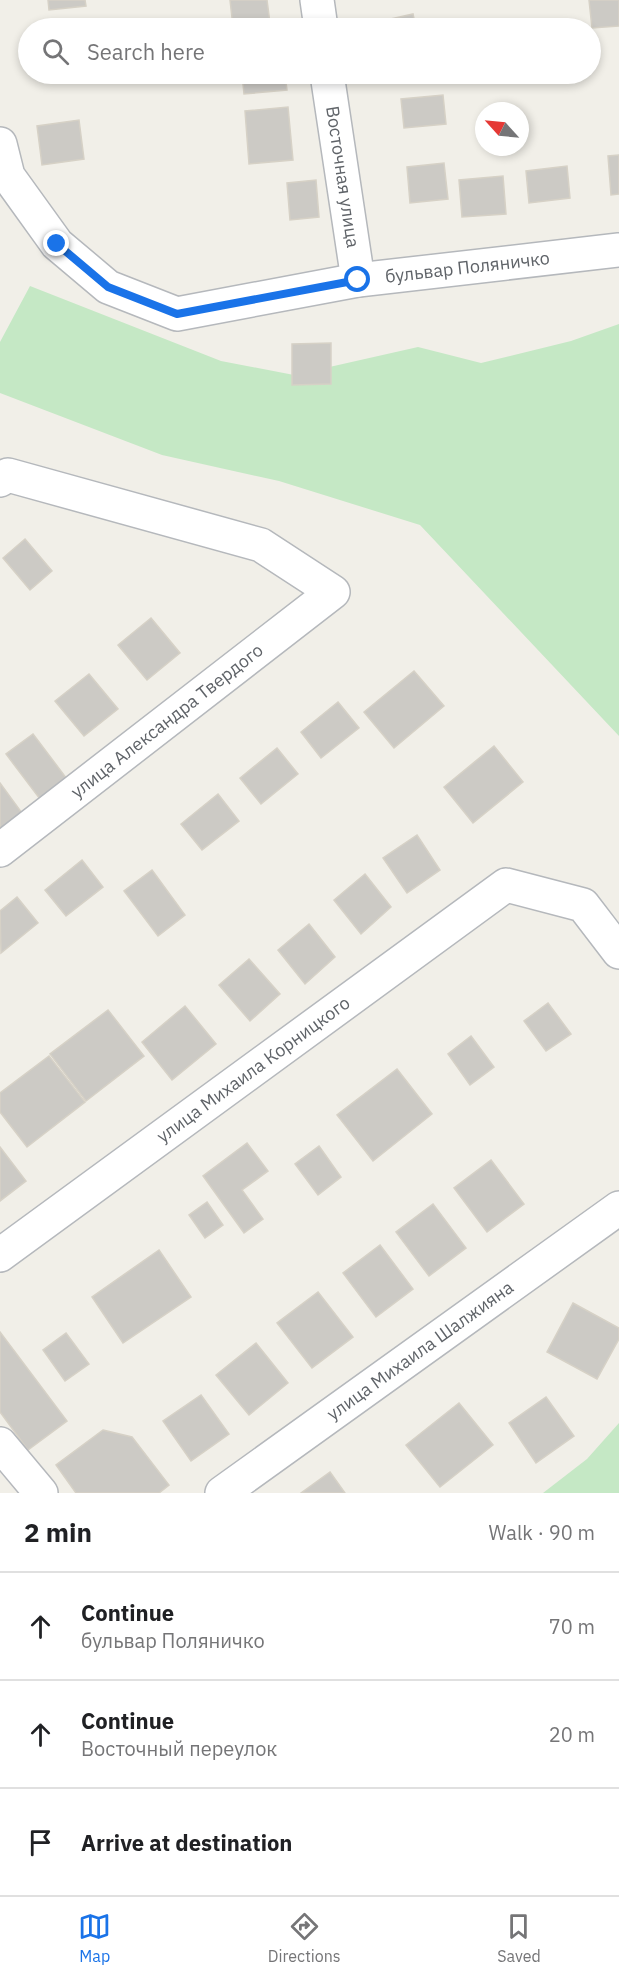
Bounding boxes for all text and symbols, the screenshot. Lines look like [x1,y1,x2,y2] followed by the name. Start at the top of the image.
[18,18,601,84] search box
[39,35,72,68] icon: search
[87,37,205,66] text: Search here
[475,102,529,156] north arrow
[321,104,365,250] street label: Восточная улица
[43,230,69,256] route end
[384,246,551,288] street label: бульвар Поляничко
[344,266,370,292] route start
[66,638,268,803] street label: улица Александра Твердого
[152,991,354,1148] street label: улица Михаила Корницкого
[322,1275,518,1425] street label: улица Михаила Шалжияна
[24,1515,92,1549] text: 2 min
[489,1519,595,1546] text: Walk · 90 m
[81,1598,174,1627] text: Continue
[24,1610,57,1643] icon: ahead
[549,1613,595,1640] text: 70 m
[81,1627,265,1654] text: бульвар Поляничко
[81,1706,174,1735] text: Continue
[24,1718,57,1751] icon: ahead
[549,1721,595,1748] text: 20 m
[81,1735,277,1762] text: Восточный переулок
[24,1826,57,1859] icon: arrive
[81,1828,292,1857] text: Arrive at destination
[78,1910,111,1966] tab: Map
[268,1910,341,1966] tab: Directions
[497,1910,541,1966] tab: Saved

